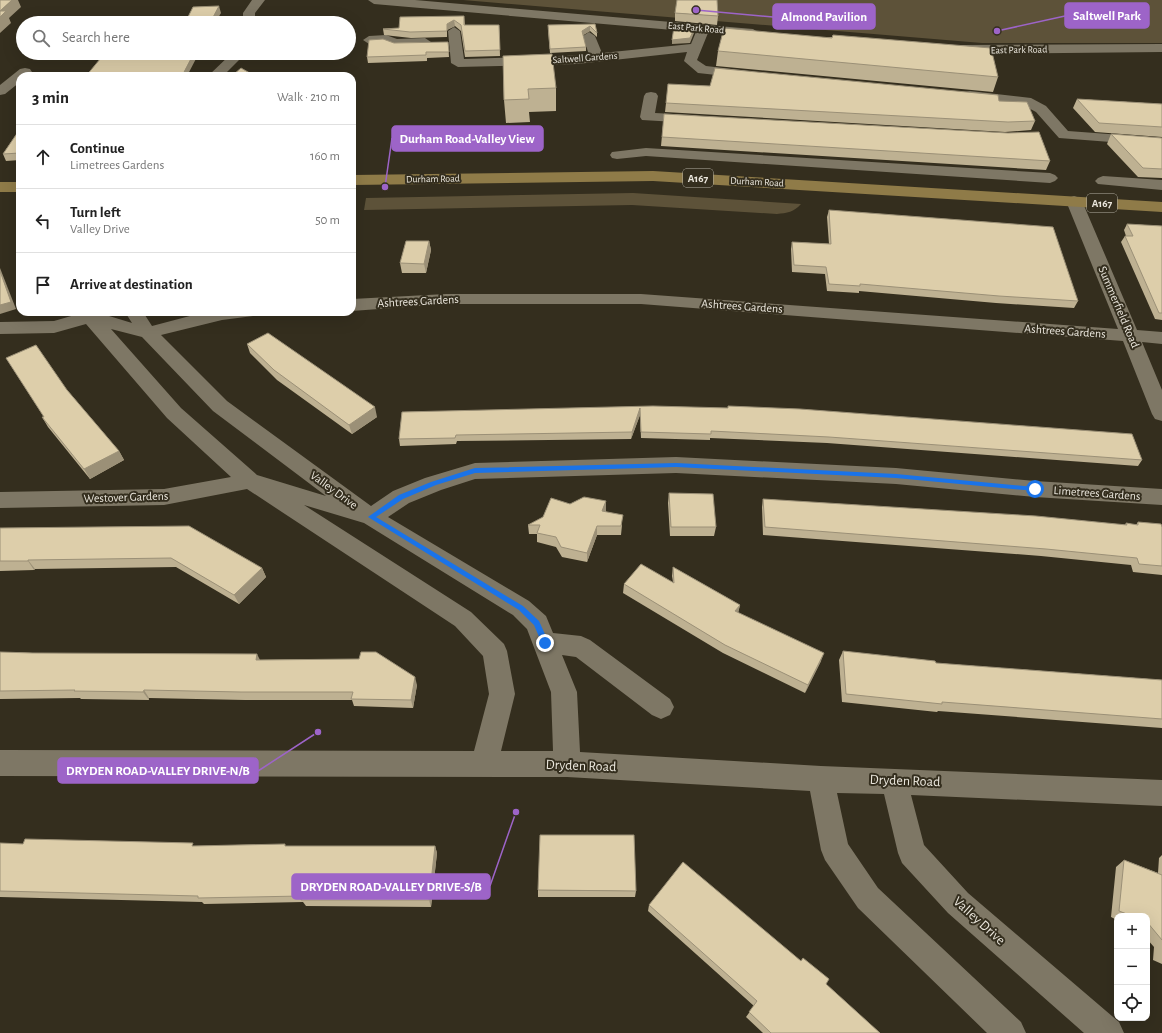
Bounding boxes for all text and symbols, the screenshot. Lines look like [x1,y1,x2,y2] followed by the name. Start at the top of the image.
[1065,3,1149,28] callout: Saltwell Park
[773,4,875,29] callout: Almond Pavilion
[1073,10,1142,23] text: Saltwell Park
[781,11,867,24] text: Almond Pavilion
[16,16,356,60] search box
[667,21,725,35] street label: East Park Road
[30,27,52,49] icon: search
[62,30,130,45] text: Search here
[991,45,1047,55] street label: East Park Road
[552,51,618,65] street label: Saltwell Gardens
[32,89,69,106] text: 3 min
[277,91,340,104] text: Walk · 210 m
[392,126,543,151] callout: Durham Road-Valley View
[399,133,535,146] text: Durham Road-Valley View
[70,141,125,156] text: Continue
[32,146,54,168] icon: ahead
[310,150,340,163] text: 160 m
[70,159,164,172] text: Limetrees Gardens
[683,169,713,187] road number: A167
[406,174,460,184] street label: Durham Road
[730,176,784,188] street label: Durham Road
[1087,194,1117,212] road number: A167
[70,205,121,220] text: Turn left
[32,210,54,232] icon: left
[315,214,340,227] text: 50 m
[70,223,130,236] text: Valley Drive
[1096,264,1142,350] street label: Summerfield Road
[32,274,54,296] icon: arrive
[70,277,193,292] text: Arrive at destination
[377,293,459,309] street label: Ashtrees Gardens
[701,297,783,315] street label: Ashtrees Gardens
[1024,322,1106,340] street label: Ashtrees Gardens
[308,469,360,512] street label: Valley Drive
[1026,480,1044,498] route start
[1053,484,1141,502] street label: Limetrees Gardens
[84,490,168,504] street label: Westover Gardens
[536,634,554,652] route end
[58,758,258,783] callout: DRYDEN ROAD-VALLEY DRIVE-N/B
[545,758,617,774] street label: Dryden Road
[66,765,250,778] text: DRYDEN ROAD-VALLEY DRIVE-N/B
[869,773,941,789] street label: Dryden Road
[292,874,490,899] callout: DRYDEN ROAD-VALLEY DRIVE-S/B
[300,881,482,894] text: DRYDEN ROAD-VALLEY DRIVE-S/B
[950,894,1008,948] street label: Valley Drive
[1114,913,1150,1021] map controls
[1114,913,1150,949] button: +
[1114,949,1150,985] button: −
[1114,985,1150,1021] button: locate

